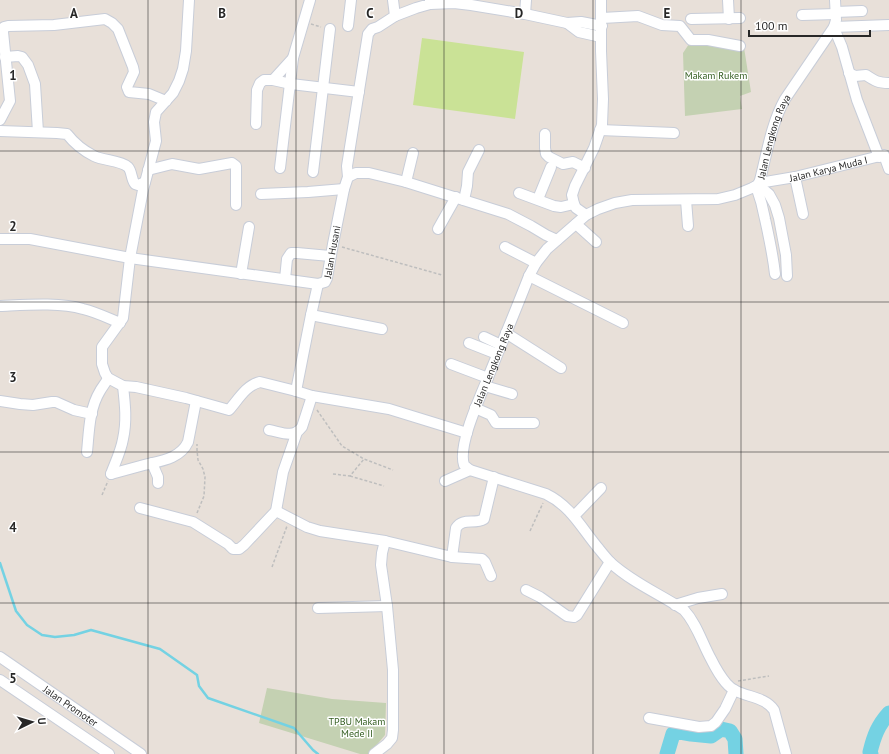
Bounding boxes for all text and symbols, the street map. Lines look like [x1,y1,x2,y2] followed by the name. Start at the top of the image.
[70,5,78,22] text: A
[218,5,226,22] text: B
[366,5,374,22] text: C
[515,5,523,22] text: D
[664,5,671,22] text: E
[749,12,870,38] scale bar
[755,18,788,33] text: 100 m
[9,67,17,84] text: 1
[685,69,747,82] park label: Makam Rukem
[754,91,793,181] street label: Jalan Lengkong Raya
[788,153,869,184] street label: Jalan Karya Muda I
[9,218,17,235] text: 2
[320,224,343,280] street label: Jalan Husani
[470,321,516,409] street label: Jalan Lengkong Raya
[9,369,17,386] text: 3
[9,519,17,536] text: 4
[9,670,17,687] text: 5
[40,682,101,729] street label: Jalan Promoter
[12,702,52,742] north arrow
[329,715,385,740] park label: TPBU Makam Mede II
[35,717,49,725] text: U

